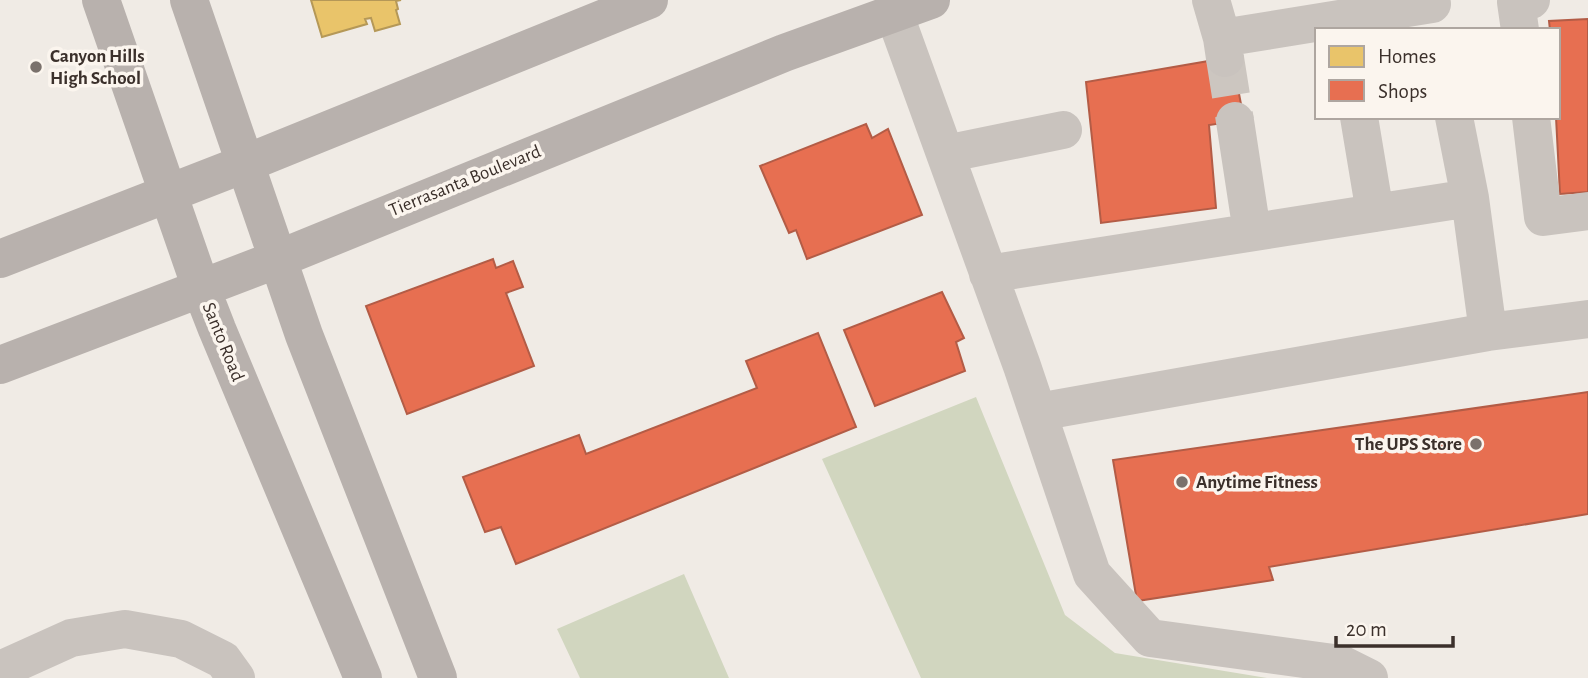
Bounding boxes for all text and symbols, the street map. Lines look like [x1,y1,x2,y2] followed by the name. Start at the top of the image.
[1315,28,1560,119] legend
[1378,46,1436,67] text: Homes
[50,47,145,88] place label: Canyon Hills High School
[28,59,44,75] marker: Canyon Hills High School
[1378,81,1427,102] text: Shops
[386,142,544,220] street label: Tierrasanta Boulevard
[199,300,247,384] street label: Santo Road
[1355,435,1462,454] place label: The UPS Store
[1468,436,1484,452] marker: The UPS Store
[1196,473,1318,492] place label: Anytime Fitness
[1174,474,1190,490] marker: Anytime Fitness
[1336,604,1453,648] scale bar
[1346,619,1387,640] text: 20 m

